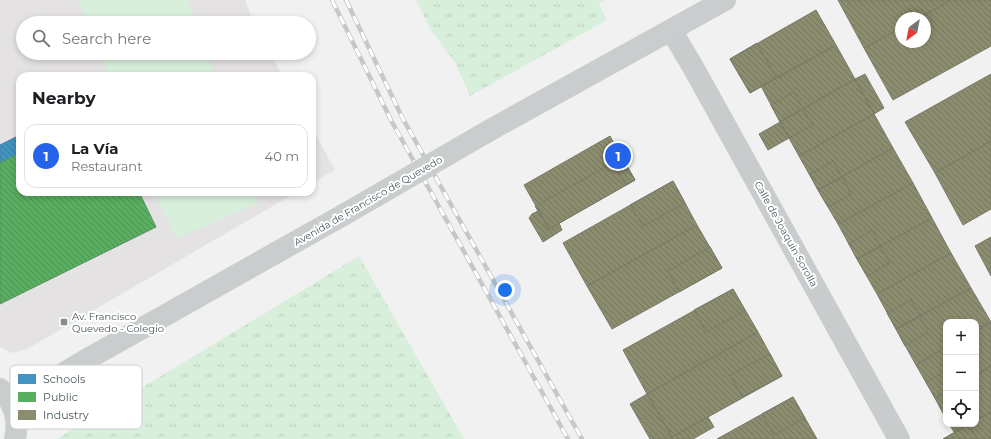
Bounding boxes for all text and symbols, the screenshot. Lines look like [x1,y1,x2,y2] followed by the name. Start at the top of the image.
[895,12,931,48] north arrow
[16,16,316,60] search box
[30,27,52,49] icon: search
[62,29,151,48] text: Search here
[32,88,96,108] text: Nearby
[71,139,119,158] text: La Vía
[605,141,631,171] pin: 1
[43,148,49,164] text: 1
[265,148,299,164] text: 40 m
[291,153,445,249] street label: Avenida de Francisco de Quevedo
[71,158,142,174] text: Restaurant
[751,179,821,289] street label: Calle de Joaquín Sorolla
[495,280,515,300] your location
[72,310,164,335] place label: Av. Francisco Quevedo - Colegio
[59,317,69,327] marker: Av. Francisco Quevedo - Colegio
[943,319,979,427] map controls
[943,319,979,355] button: +
[943,355,979,391] button: −
[10,365,142,429] legend
[43,372,86,386] text: Schools
[43,390,78,404] text: Public
[943,391,979,427] button: locate
[43,408,89,422] text: Industry

